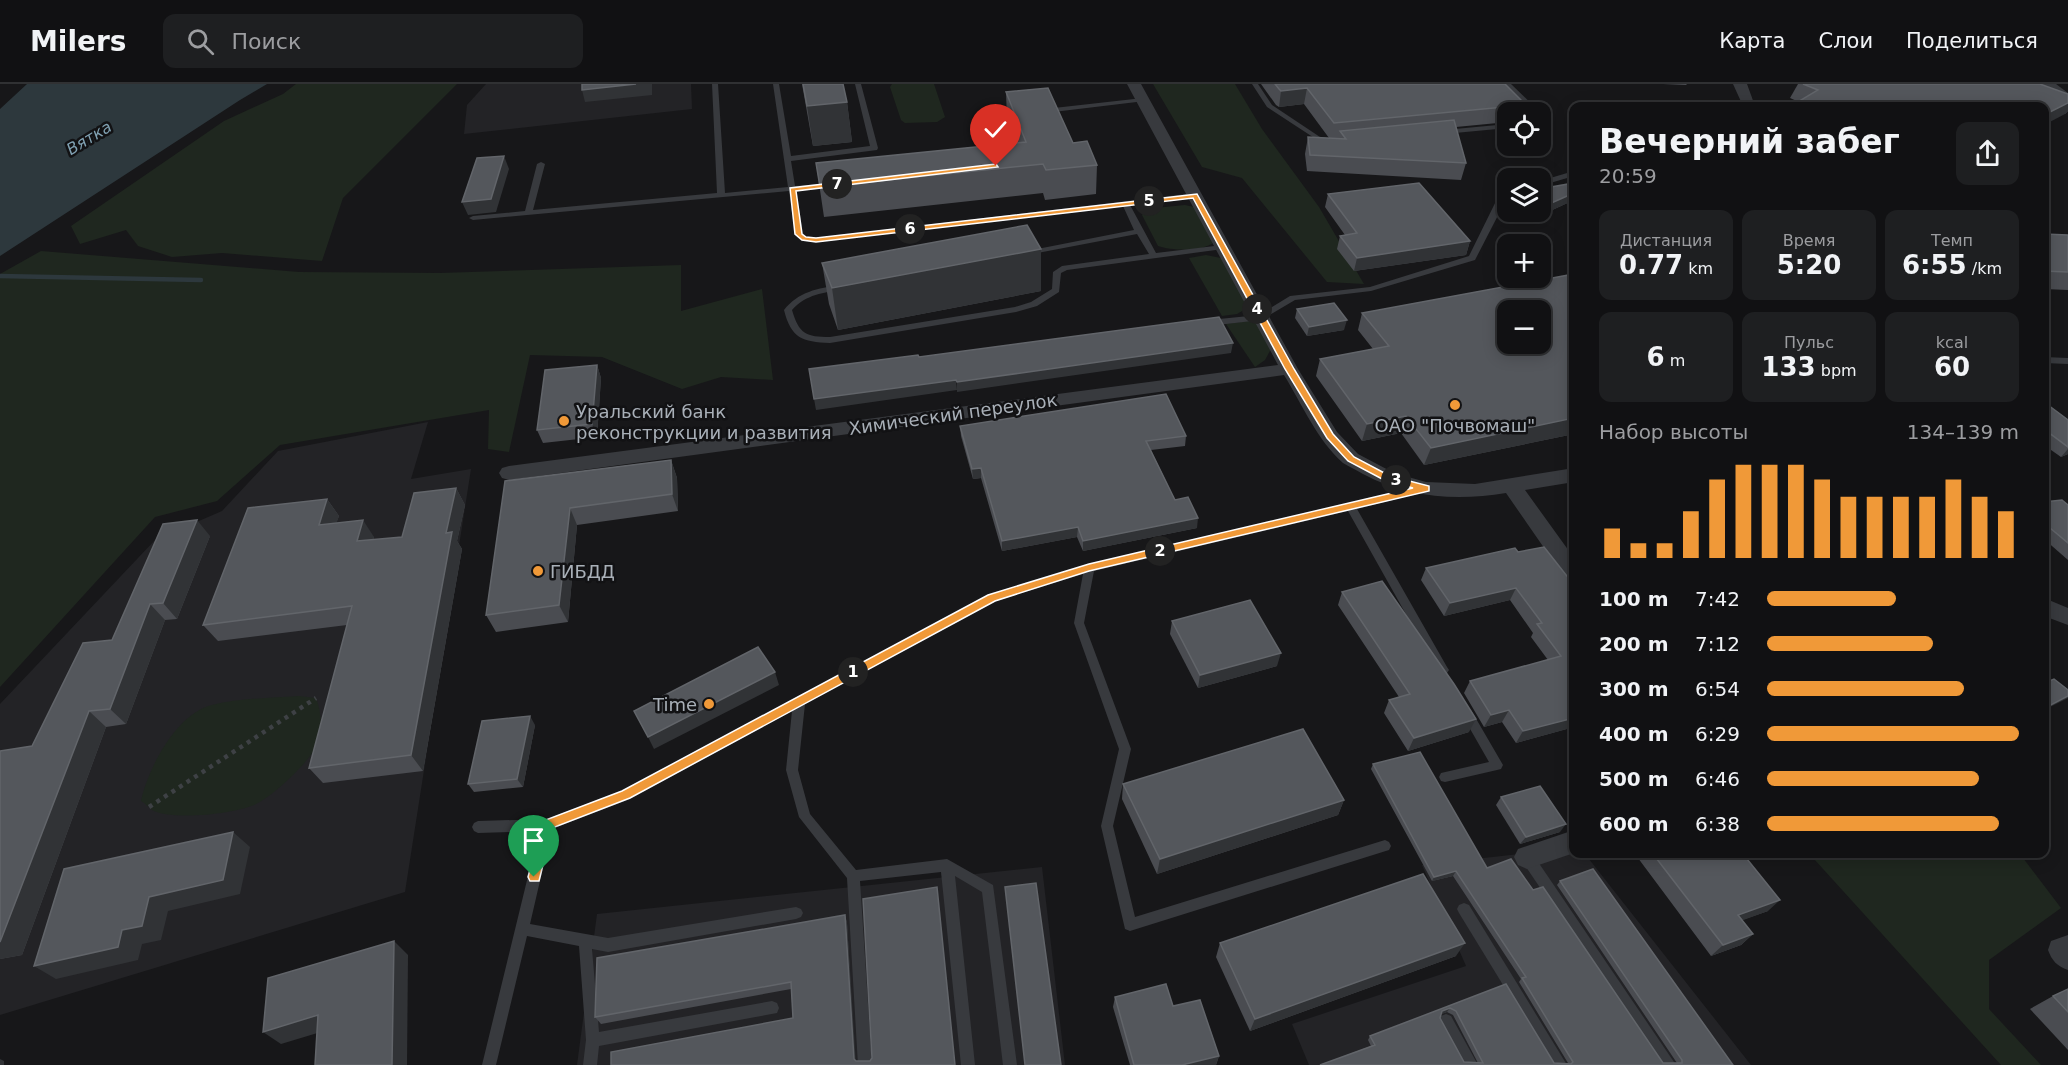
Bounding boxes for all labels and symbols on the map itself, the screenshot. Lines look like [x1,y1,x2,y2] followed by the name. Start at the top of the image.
[970,104,1021,166] pin
[63,117,115,159] water label: Вятка
[822,169,852,199] pin: 7
[1134,186,1164,216] pin: 5
[895,214,925,244] pin: 6
[1242,294,1272,324] pin: 4
[847,389,1059,439] street label: Химический переулок
[1448,398,1462,412] marker: ОАО "Почвомаш"
[576,401,832,443] place label: Уральский банк реконструкции и развития
[557,414,571,428] marker: Уральский банк реконструкции и развития
[1375,415,1535,436] place label: ОАО "Почвомаш"
[1381,465,1411,495] pin: 3
[1145,536,1175,566] pin: 2
[550,561,615,582] place label: ГИБДД
[531,564,545,578] marker: ГИБДД
[838,657,868,687] pin: 1
[652,694,697,715] place label: Time
[702,697,716,711] marker: Time
[508,815,559,877] pin

